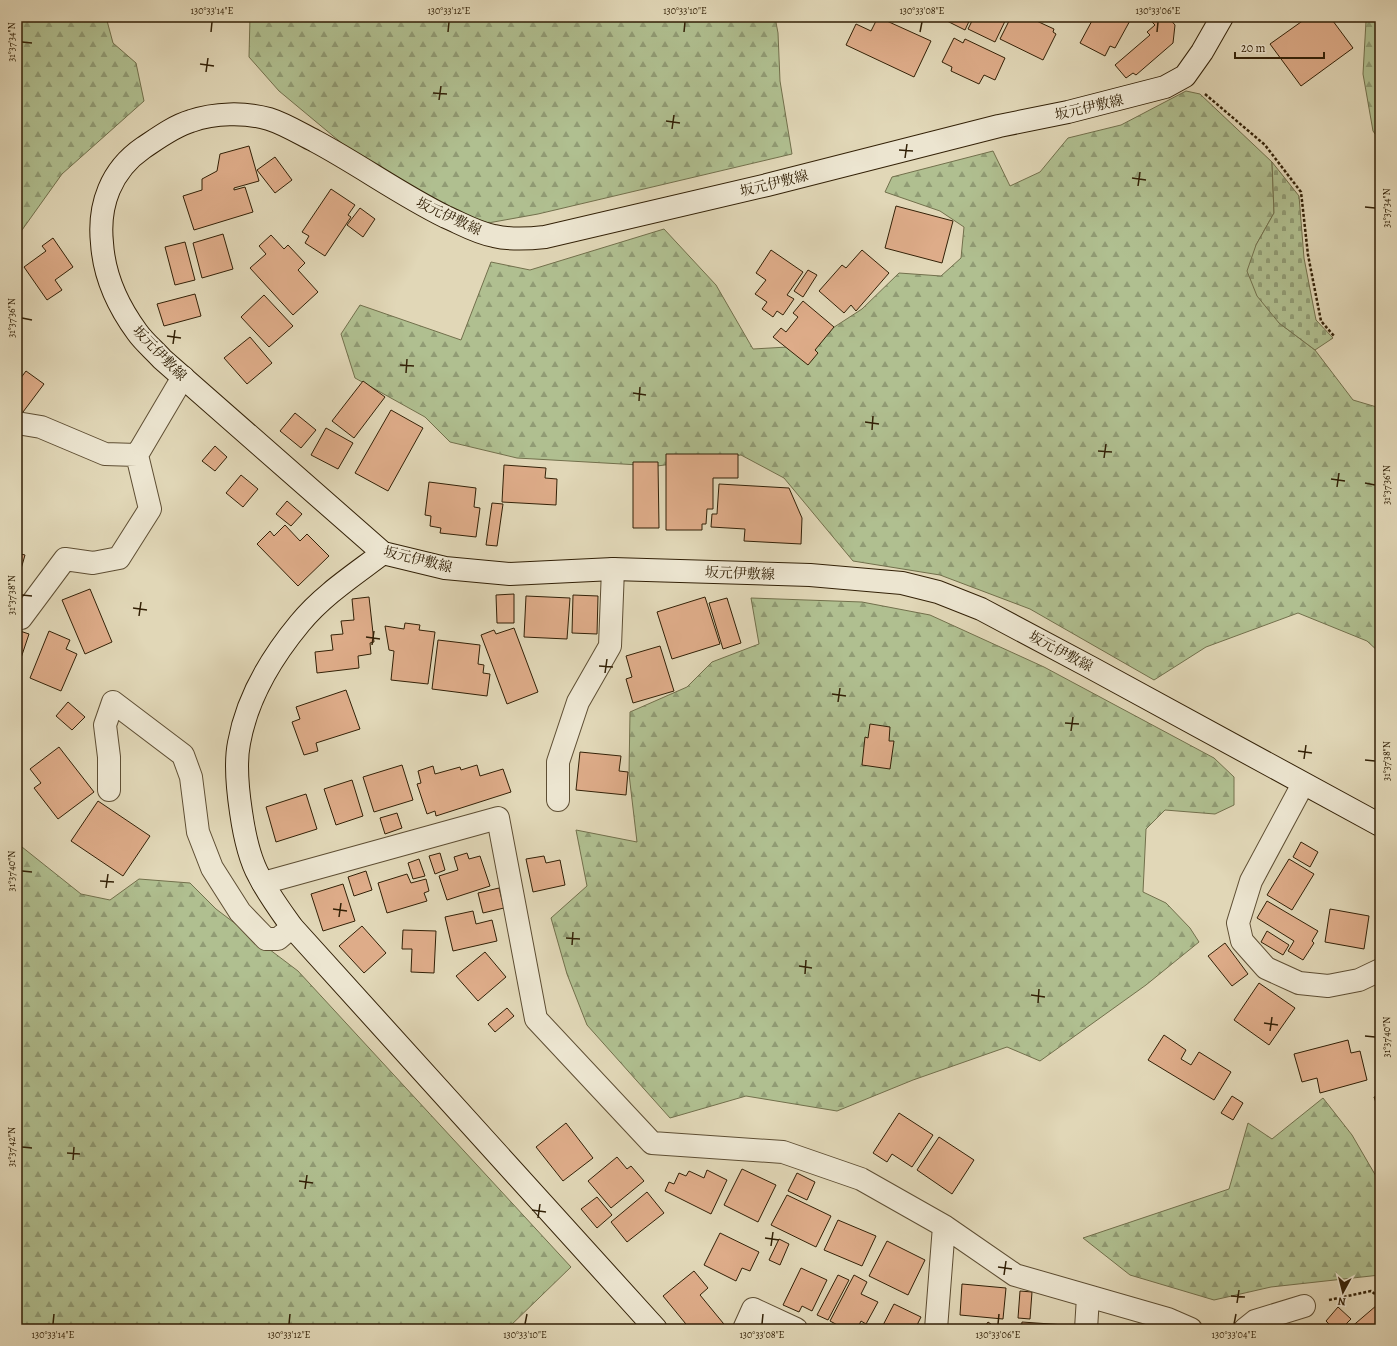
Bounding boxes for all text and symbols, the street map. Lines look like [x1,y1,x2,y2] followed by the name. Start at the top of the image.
[191,4,234,17] text: 130°33'14"E
[427,4,471,17] text: 130°33'12"E
[663,4,707,17] text: 130°33'10"E
[899,4,945,17] text: 130°33'08"E
[1136,4,1181,17] text: 130°33'06"E
[5,22,18,62] text: 31°37'34"N
[1235,34,1324,60] scale bar
[1241,40,1265,56] text: 20 m
[1053,90,1125,125] street label: 坂元伊敷線
[738,166,810,201] street label: 坂元伊敷線
[1380,188,1393,228] text: 31°37'34"N
[413,193,485,240] street label: 坂元伊敷線
[5,298,18,338] text: 31°37'36"N
[128,322,191,385] street label: 坂元伊敷線
[1380,465,1393,505] text: 31°37'36"N
[382,542,454,577] street label: 坂元伊敷線
[705,563,775,584] street label: 坂元伊敷線
[5,575,18,615] text: 31°37'38"N
[1025,627,1096,676] street label: 坂元伊敷線
[1380,741,1393,781] text: 31°37'38"N
[5,851,18,891] text: 31°37'40"N
[1380,1017,1393,1057] text: 31°37'40"N
[5,1127,18,1167] text: 31°37'42"N
[1323,1272,1363,1312] north arrow
[1337,1293,1347,1309] text: N
[32,1328,75,1341] text: 130°33'14"E
[267,1328,311,1341] text: 130°33'12"E
[503,1328,547,1341] text: 130°33'10"E
[739,1328,785,1341] text: 130°33'08"E
[976,1328,1021,1341] text: 130°33'06"E
[1212,1328,1256,1341] text: 130°33'04"E

